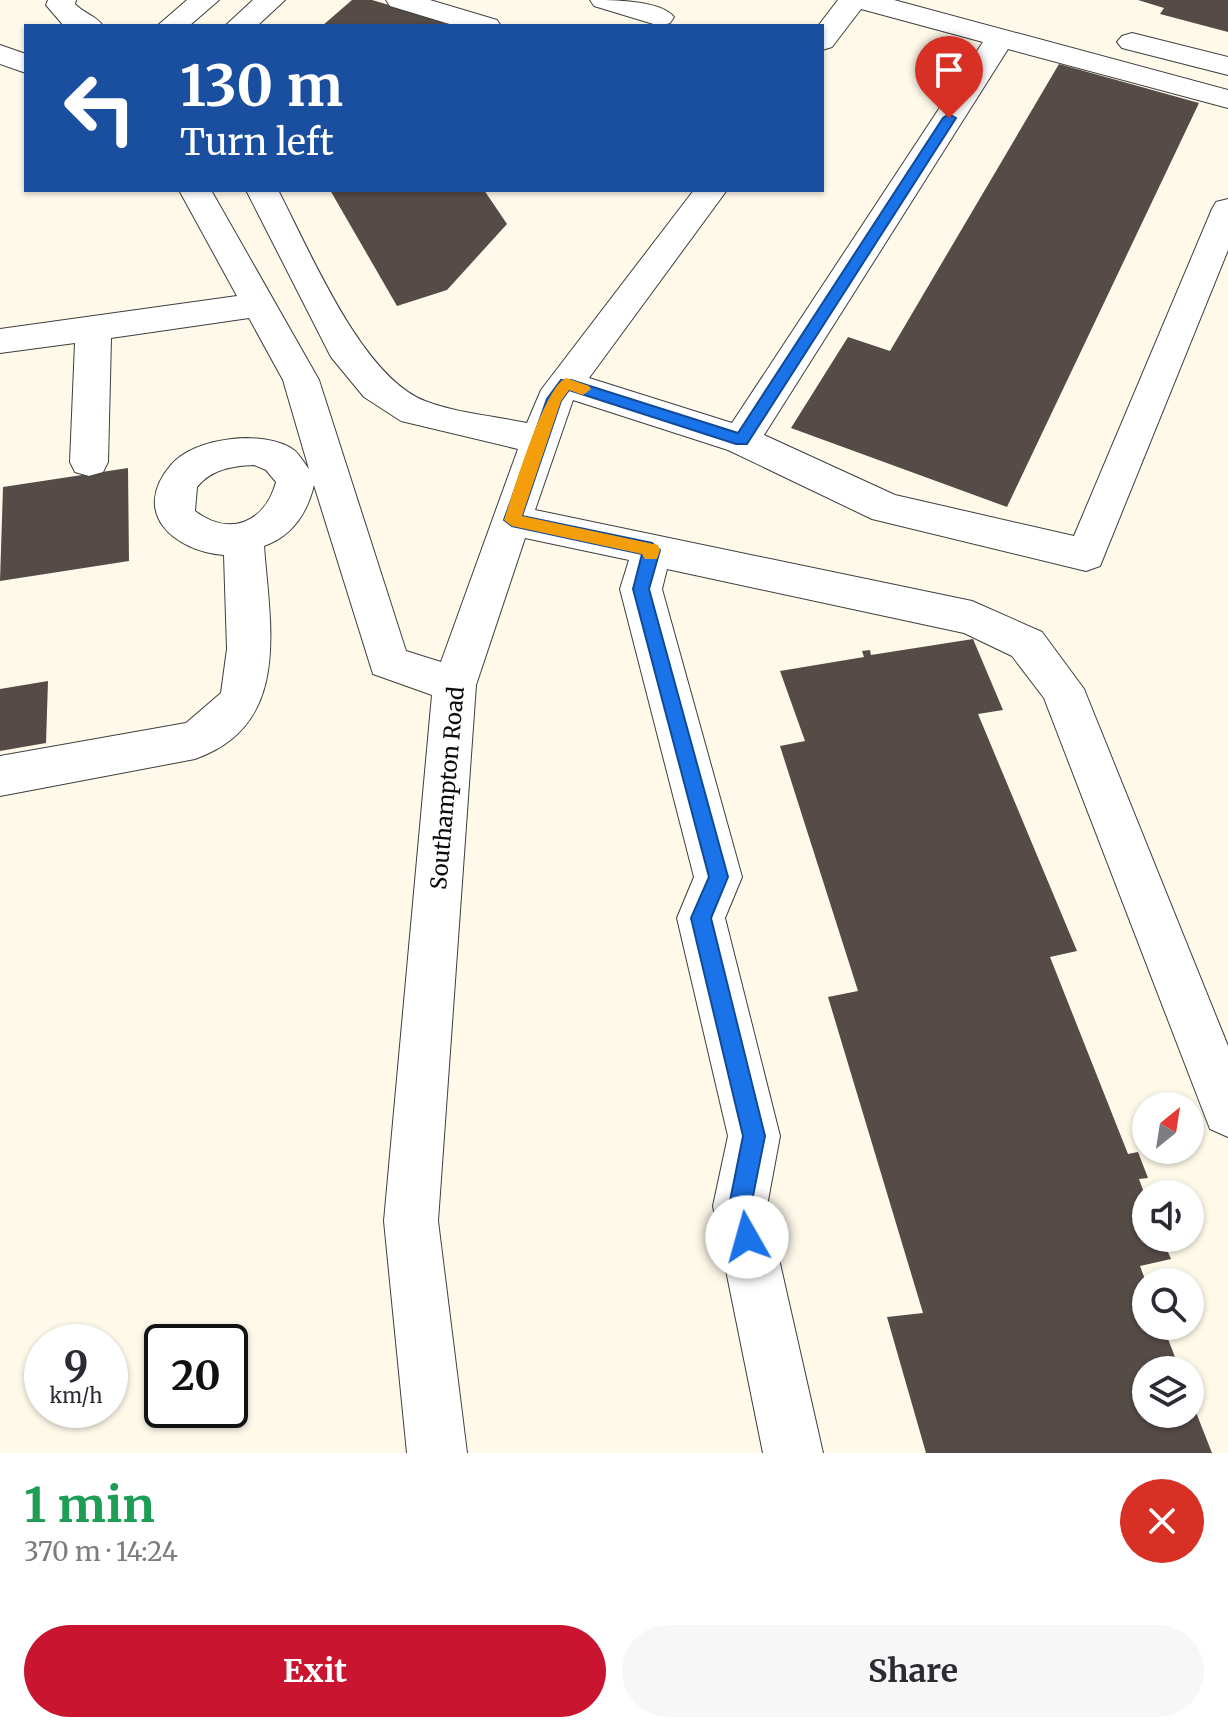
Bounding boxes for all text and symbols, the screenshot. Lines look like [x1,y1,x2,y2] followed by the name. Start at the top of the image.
[915,36,983,118] pin
[927,48,971,92] icon: arrive
[180,51,343,121] text: 130 m
[48,56,152,160] icon: left
[180,120,334,165] text: Turn left
[424,685,470,891] street label: Southampton Road
[1132,1092,1204,1164] north arrow
[1132,1092,1204,1428] map controls
[1132,1180,1204,1252] button: sound
[705,1195,789,1279] position arrow
[1132,1268,1204,1340] button: search
[144,1324,248,1428] speed limit sign: 20
[64,1341,88,1391] text: 9
[1132,1356,1204,1428] button: layers
[50,1383,102,1408] text: km/h
[24,1475,155,1535] text: 1 min
[1120,1479,1204,1563] button: close
[24,1535,178,1568] text: 370 m · 14:24
[24,1625,606,1717] button: Exit
[622,1625,1204,1717] button: Share

